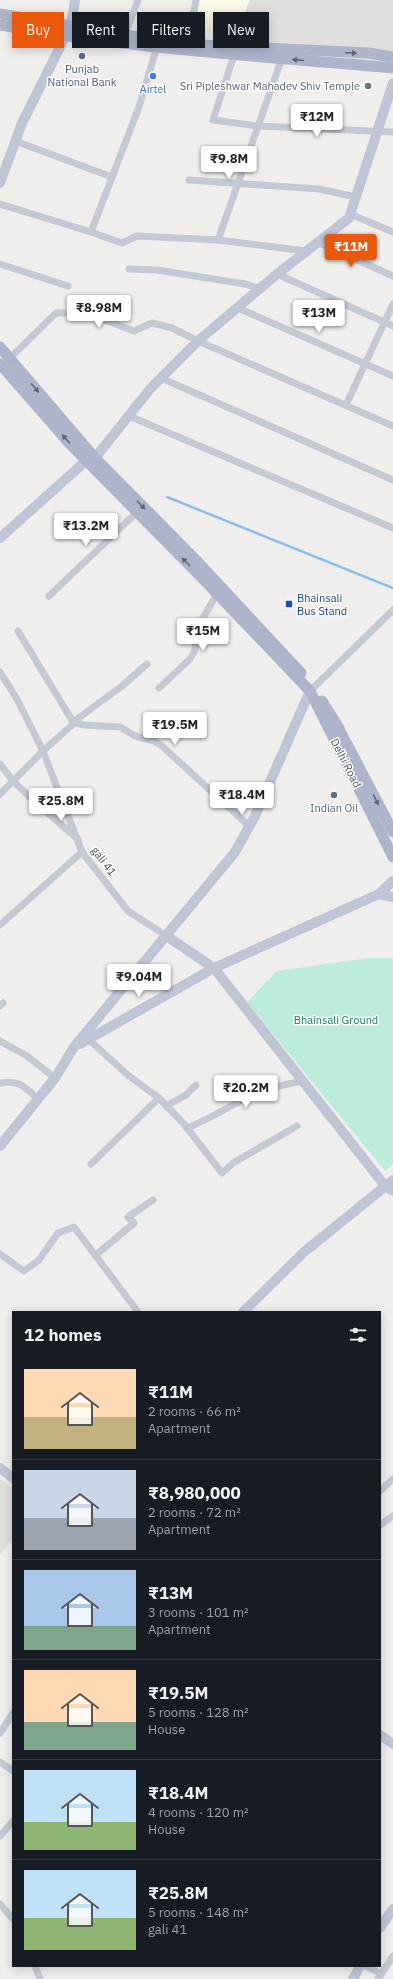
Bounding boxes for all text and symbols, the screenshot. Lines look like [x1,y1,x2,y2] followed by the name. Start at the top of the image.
[12,12,64,48] chip: Buy
[72,12,129,48] chip: Rent
[137,12,205,48] chip: Filters
[213,12,269,48] chip: New
[345,49,357,56] one-way arrow
[77,51,87,61] marker: Punjab National Bank
[292,56,304,63] one-way arrow
[47,62,117,89] place label: Punjab National Bank
[148,71,158,81] marker: Airtel
[180,79,360,93] place label: Sri Pipleshwar Mahadev Shiv Temple
[363,81,373,91] marker: Sri Pipleshwar Mahadev Shiv Temple
[140,82,166,96] place label: Airtel
[293,104,341,138] pin: ₹12M
[300,108,334,125] text: ₹12M
[201,146,257,180] pin: ₹9.8M
[210,150,248,167] text: ₹9.8M
[327,234,375,268] pin: ₹11M
[334,238,368,255] text: ₹11M
[66,295,132,329] pin: ₹8.98M
[76,299,122,316] text: ₹8.98M
[295,300,343,334] pin: ₹13M
[302,304,336,321] text: ₹13M
[30,383,39,393] one-way arrow
[61,434,70,444] one-way arrow
[136,500,146,510] one-way arrow
[53,513,119,547] pin: ₹13.2M
[63,517,109,534] text: ₹13.2M
[181,557,191,567] one-way arrow
[297,591,347,618] place label: Bhainsali Bus Stand
[284,599,294,609] marker: Bhainsali Bus Stand
[179,618,227,652] pin: ₹15M
[186,622,220,639] text: ₹15M
[142,712,208,746] pin: ₹19.5M
[152,716,198,733] text: ₹19.5M
[328,736,364,790] street label: Delhi Road
[209,782,275,816] pin: ₹18.4M
[219,786,265,803] text: ₹18.4M
[28,788,94,822] pin: ₹25.8M
[329,790,339,800] marker: Indian Oil
[38,792,84,809] text: ₹25.8M
[373,794,379,806] one-way arrow
[310,801,358,815] place label: Indian Oil
[88,844,120,879] street label: gali 41
[106,964,172,998] pin: ₹9.04M
[116,968,162,985] text: ₹9.04M
[294,1013,378,1027] park label: Bhainsali Ground
[213,1075,279,1109] pin: ₹20.2M
[223,1079,269,1096] text: ₹20.2M
[24,1324,101,1346] text: 12 homes
[347,1324,369,1346] icon: filters
[148,1381,193,1403] text: ₹11M
[56,1385,104,1433] icon: home
[148,1403,241,1420] text: 2 rooms · 66 m²
[148,1420,211,1437] text: Apartment
[148,1482,241,1504] text: ₹8,980,000
[56,1486,104,1534] icon: home
[148,1504,241,1521] text: 2 rooms · 72 m²
[148,1521,211,1538] text: Apartment
[148,1582,193,1604] text: ₹13M
[56,1586,104,1634] icon: home
[148,1604,249,1621] text: 3 rooms · 101 m²
[148,1621,211,1638] text: Apartment
[148,1682,209,1704] text: ₹19.5M
[56,1686,104,1734] icon: home
[148,1704,249,1721] text: 5 rooms · 128 m²
[148,1721,185,1738] text: House
[148,1782,209,1804] text: ₹18.4M
[56,1786,104,1834] icon: home
[148,1804,249,1821] text: 4 rooms · 120 m²
[148,1821,185,1838] text: House
[148,1882,209,1904] text: ₹25.8M
[56,1886,104,1934] icon: home
[148,1904,249,1921] text: 5 rooms · 148 m²
[148,1921,187,1938] text: gali 41

